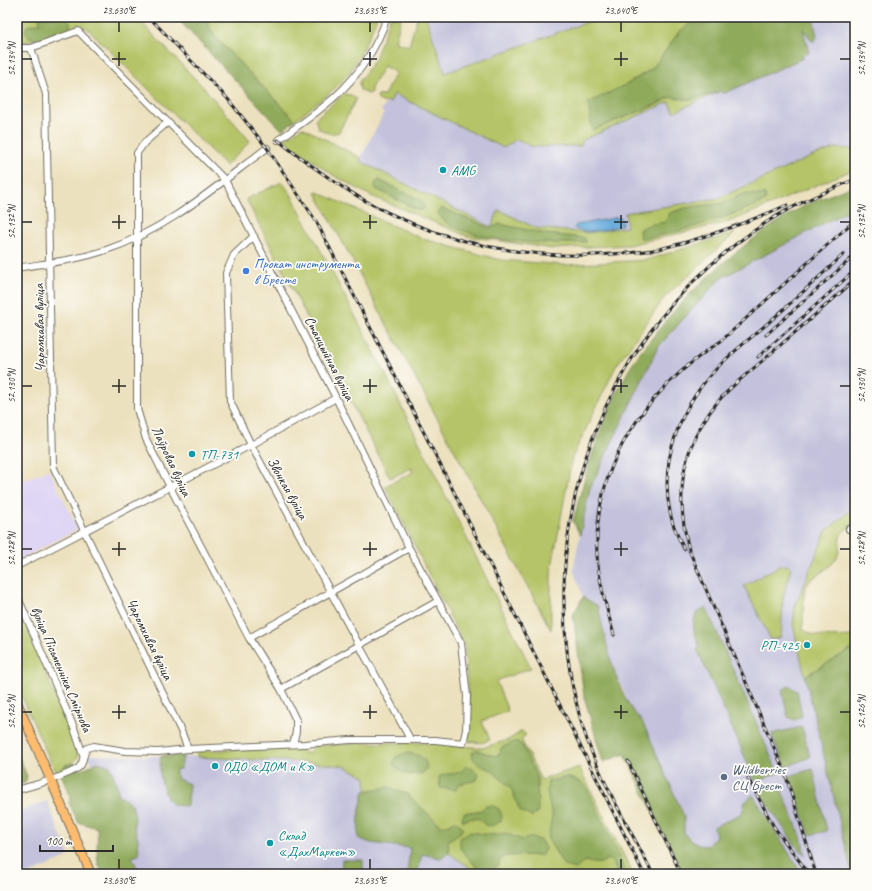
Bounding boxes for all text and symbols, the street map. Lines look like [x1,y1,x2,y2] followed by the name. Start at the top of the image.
[103,4,137,17] text: 23.630°E
[354,4,388,17] text: 23.635°E
[605,4,639,17] text: 23.640°E
[5,40,18,76] text: 52.134°N
[855,40,868,76] text: 52.134°N
[451,162,477,179] place label: AMG
[438,165,448,175] marker: AMG
[5,203,18,239] text: 52.132°N
[855,203,868,239] text: 52.132°N
[254,255,360,288] place label: Прокат инструмента в Бресте
[241,266,251,276] marker: Прокат инструмента в Бресте
[30,283,49,372] street label: Чаромхавая вуліца
[301,313,358,404] street label: Станцыйная вуліца
[5,367,18,403] text: 52.130°N
[855,367,868,403] text: 52.130°N
[148,423,196,500] street label: Лаўровая вуліца
[200,446,239,463] place label: ТП-731
[187,449,197,459] marker: ТП-731
[264,454,312,523] street label: Звонкая вуліца
[5,530,18,566] text: 52.128°N
[855,530,868,566] text: 52.128°N
[123,596,177,683] street label: Чаромхавая вуліца
[27,604,96,736] street label: вуліца Пісьменніка Смірнова
[761,637,800,654] place label: РП-425
[802,640,812,650] marker: РП-425
[5,693,18,729] text: 52.126°N
[855,693,868,729] text: 52.126°N
[223,758,315,775] place label: ОДО «ДОМ и К»
[210,761,220,771] marker: ОДО «ДОМ и К»
[732,761,787,794] place label: Wildberries СЦ Брест
[719,772,729,782] marker: Wildberries СЦ Брест
[40,827,113,853] scale bar
[278,827,356,860] place label: Склад «ДахМаркет»
[46,833,73,849] text: 100 m
[265,838,275,848] marker: Склад «ДахМаркет»
[103,874,137,887] text: 23.630°E
[354,874,388,887] text: 23.635°E
[605,874,639,887] text: 23.640°E

